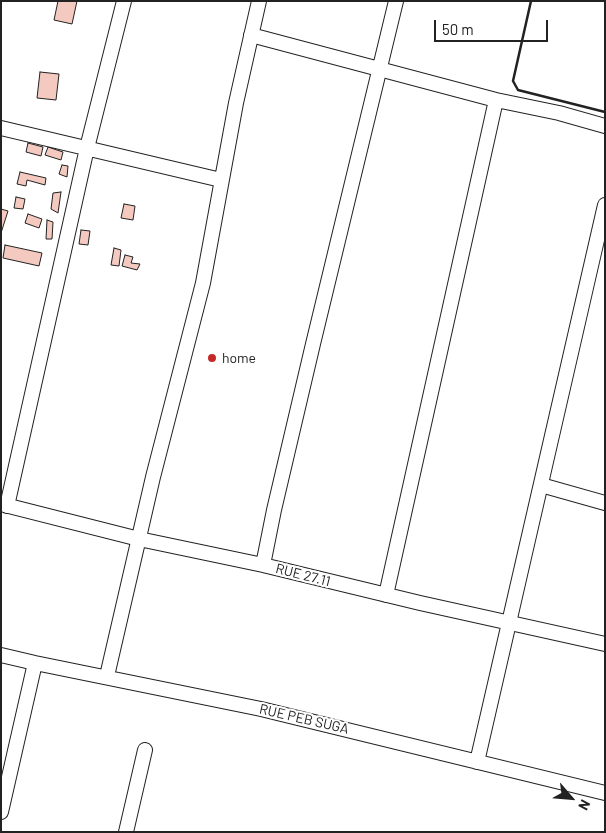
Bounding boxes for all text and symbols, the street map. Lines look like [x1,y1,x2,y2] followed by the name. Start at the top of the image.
[436,10,550,42] scale bar
[442,20,474,38] text: 50 m
[222,350,256,366] place label: home
[206,352,218,364] marker: home
[274,560,332,590] street label: RUE 27.11
[258,701,350,737] street label: RUE PEB SUGA
[546,773,596,823] north arrow
[575,797,594,813] text: N

